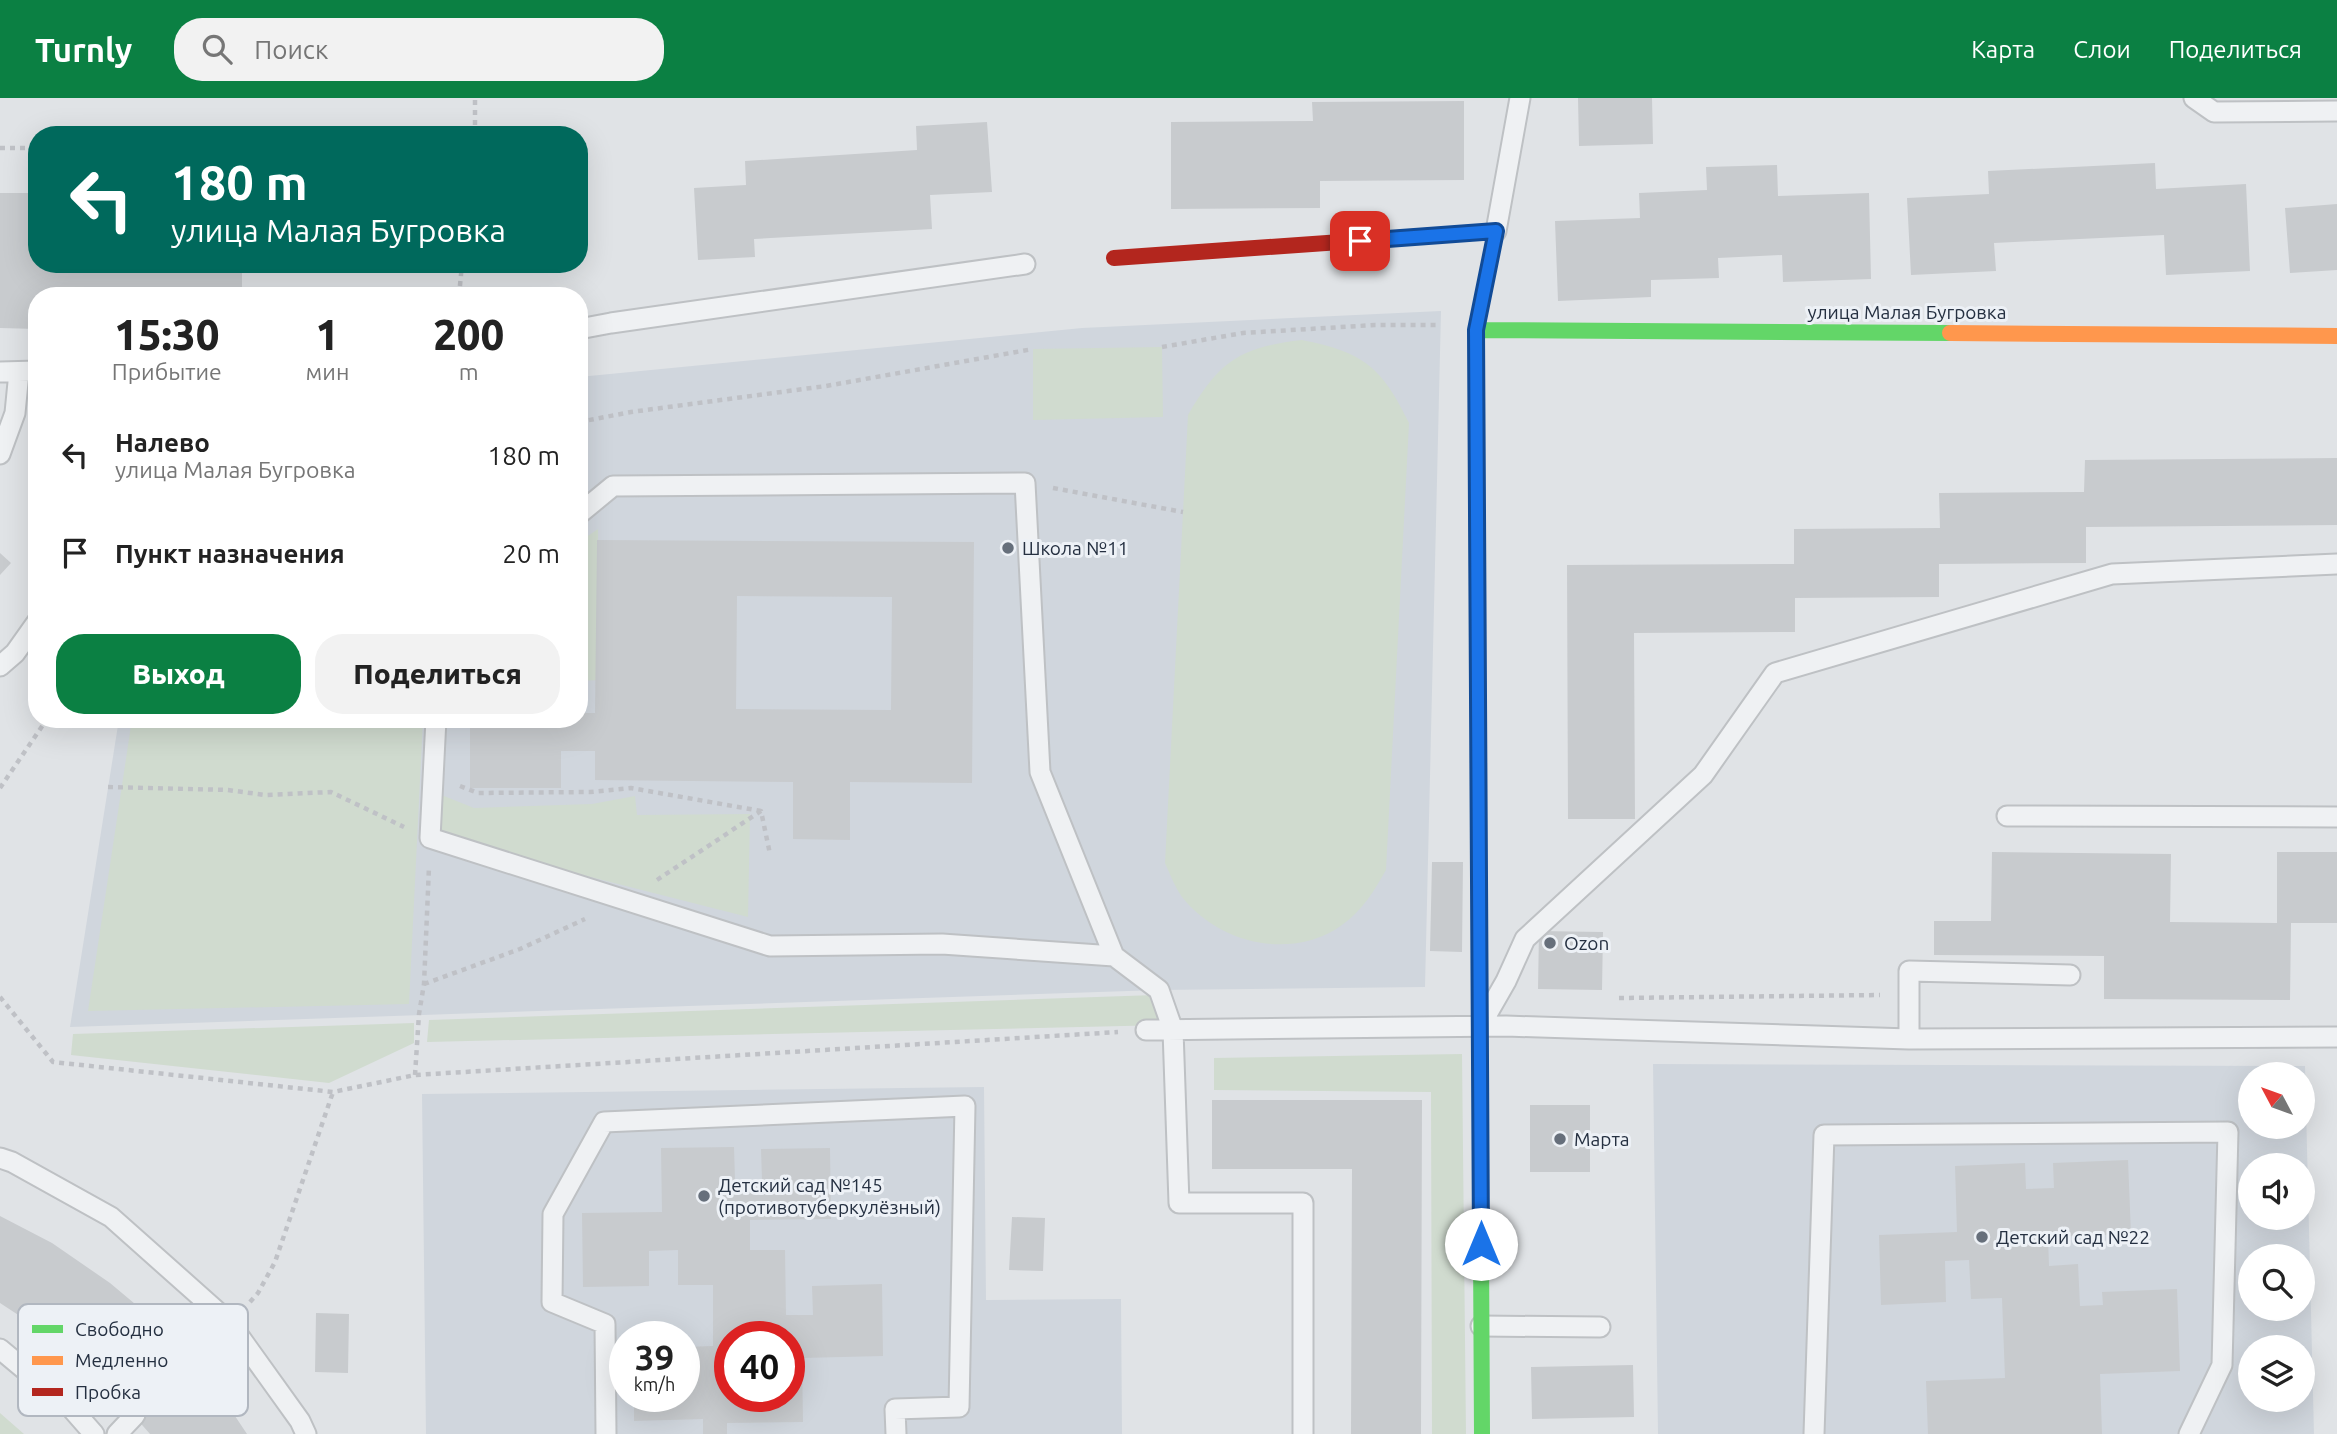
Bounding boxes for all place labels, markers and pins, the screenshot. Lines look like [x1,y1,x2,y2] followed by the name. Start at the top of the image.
[1330,211,1390,271] pin
[1022,537,1129,559] place label: Школа №11
[1000,540,1016,556] marker: Школа №11
[1564,932,1609,954] place label: Ozon
[1542,935,1558,951] marker: Ozon
[1574,1128,1630,1150] place label: Марта
[1552,1131,1568,1147] marker: Марта
[718,1174,941,1218] place label: Детский сад №145 (противотуберкулёзный)
[696,1188,712,1204] marker: Детский сад №145 (противотуберкулёзный)
[1996,1226,2150,1248] place label: Детский сад №22
[1974,1229,1990,1245] marker: Детский сад №22

